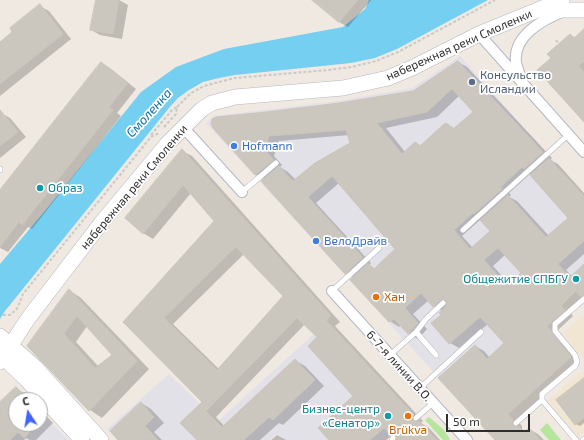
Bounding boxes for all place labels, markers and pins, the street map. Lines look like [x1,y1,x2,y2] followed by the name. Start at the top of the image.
[480,68,551,96] place label: Консульство Исландии
[467,77,477,87] marker: Консульство Исландии
[242,139,292,153] place label: Hofmann
[229,141,239,151] marker: Hofmann
[48,181,82,195] place label: Образ
[35,183,45,193] marker: Образ
[324,234,387,248] place label: ВелоДрайв
[311,236,321,246] marker: ВелоДрайв
[463,272,568,286] place label: Общежитие СПБГУ
[571,274,581,284] marker: Общежитие СПБГУ
[384,290,405,304] place label: Хан
[371,292,381,302] marker: Хан
[302,402,380,430] place label: Бизнес-центр «Сенатор»
[383,411,393,421] marker: Бизнес-центр «Сенатор»
[403,411,413,421] marker: Brükva
[389,423,427,437] place label: Brükva

